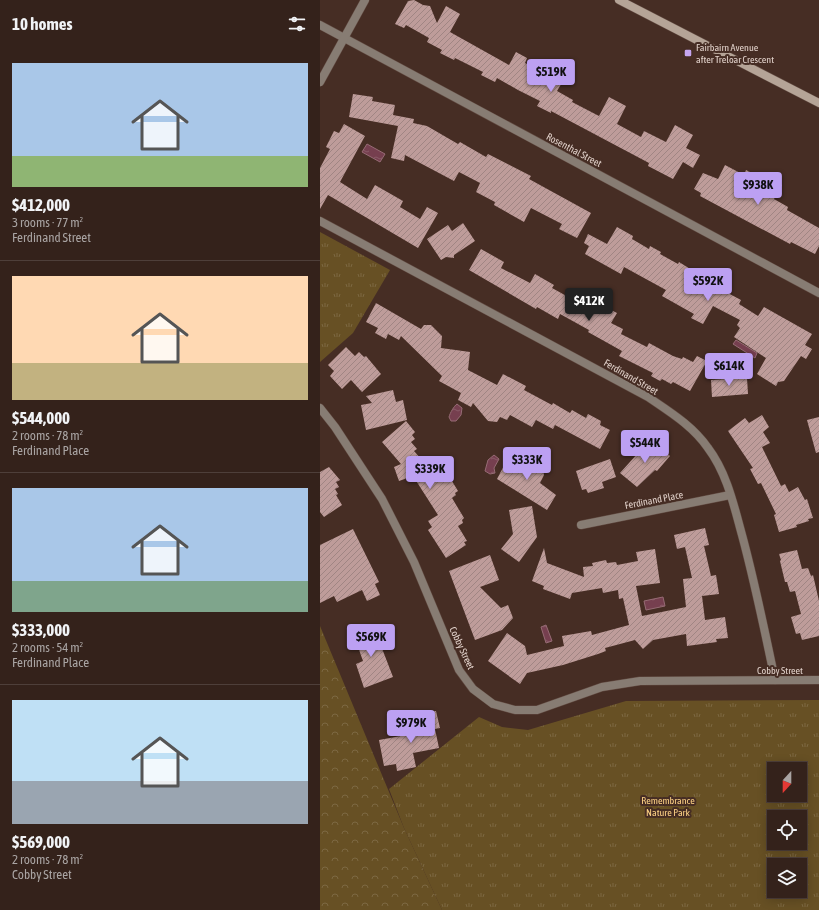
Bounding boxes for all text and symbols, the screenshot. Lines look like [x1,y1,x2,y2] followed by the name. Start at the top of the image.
[286,13,308,35] icon: filters
[12,14,73,34] text: 10 homes
[696,42,774,65] place label: Fairbairn Avenue after Treloar Crescent
[683,48,693,58] marker: Fairbairn Avenue after Treloar Crescent
[523,59,579,93] pin: $519K
[536,64,566,79] text: $519K
[124,89,196,161] icon: home
[545,131,604,169] street label: Rosenthal Street
[730,172,786,206] pin: $938K
[743,177,773,192] text: $938K
[12,195,70,215] text: $412,000
[12,215,83,230] text: 3 rooms · 77 m²
[12,230,91,245] text: Ferdinand Street
[680,268,736,302] pin: $592K
[693,273,723,288] text: $592K
[561,288,617,322] pin: $412K
[574,293,604,308] text: $412K
[124,302,196,374] icon: home
[701,353,757,387] pin: $614K
[602,357,660,397] street label: Ferdinand Street
[714,358,744,373] text: $614K
[12,408,70,428] text: $544,000
[12,428,83,443] text: 2 rooms · 78 m²
[617,430,673,464] pin: $544K
[630,435,660,450] text: $544K
[12,443,89,458] text: Ferdinand Place
[499,447,555,481] pin: $333K
[512,452,542,467] text: $333K
[402,456,458,490] pin: $339K
[415,461,445,476] text: $339K
[624,489,685,511] street label: Ferdinand Place
[124,514,196,586] icon: home
[12,620,70,640] text: $333,000
[343,624,399,658] pin: $569K
[447,625,477,671] street label: Cobby Street
[356,629,386,644] text: $569K
[12,640,83,655] text: 2 rooms · 54 m²
[12,655,89,670] text: Ferdinand Place
[757,665,803,676] street label: Cobby Street
[383,710,439,744] pin: $979K
[396,715,426,730] text: $979K
[124,726,196,798] icon: home
[767,762,807,802] north arrow
[767,762,807,898] map controls
[641,795,695,818] park label: Remembrance Nature Park
[767,810,807,850] button: locate
[12,832,70,852] text: $569,000
[12,852,83,867] text: 2 rooms · 78 m²
[767,858,807,898] button: layers
[12,867,72,882] text: Cobby Street

